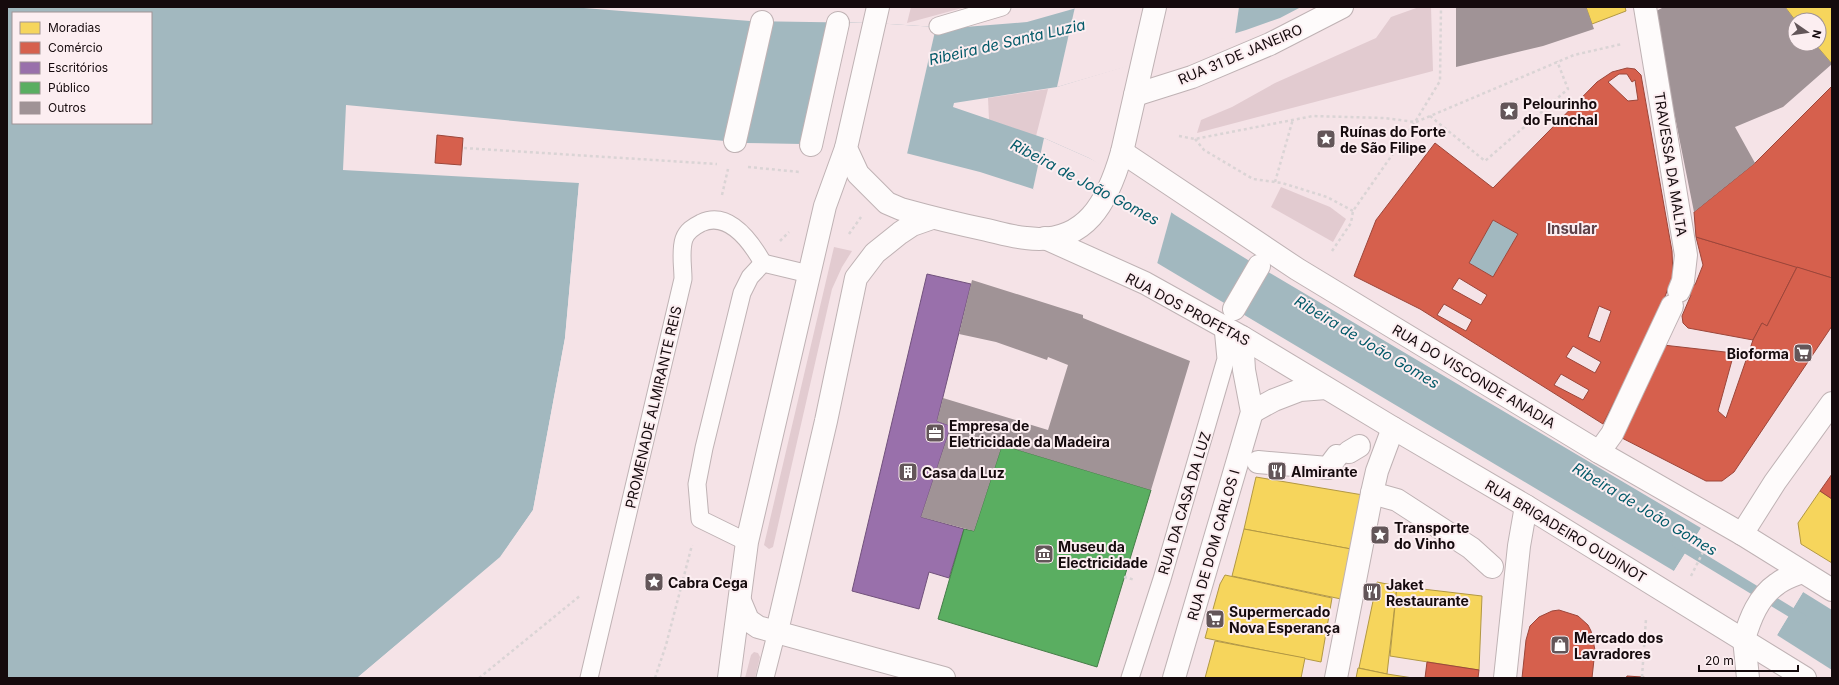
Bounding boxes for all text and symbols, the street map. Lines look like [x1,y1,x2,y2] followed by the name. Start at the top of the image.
[12,12,152,124] legend
[1787,12,1827,52] north arrow
[927,15,1087,69] water label: Ribeira de Santa Luzia
[48,20,101,35] text: Moradias
[1175,20,1305,88] street label: RUA 31 DE JANEIRO
[1809,29,1825,40] text: N
[48,40,103,55] text: Comércio
[48,60,108,75] text: Escritórios
[48,80,90,95] text: Público
[1651,91,1691,238] street label: TRAVESSA DA MALTA
[1523,95,1598,128] place label: Pelourinho do Funchal
[48,100,86,115] text: Outros
[1498,100,1520,122] place icon: Pelourinho do Funchal
[1340,123,1446,156] place label: Ruínas do Forte de São Filipe
[1315,128,1337,150] place icon: Ruínas do Forte de São Filipe
[1007,135,1163,229] water label: Ribeira de João Gomes
[1547,219,1597,238] district label: Insular
[1123,269,1253,349] street label: RUA DOS PROFETAS
[1291,291,1443,393] water label: Ribeira de João Gomes
[621,304,685,510] street label: PROMENADE ALMIRANTE REIS
[1389,320,1559,432] street label: RUA DO VISCONDE ANADIA
[1792,342,1814,364] supermarket icon: Bioforma
[1727,345,1789,362] place label: Bioforma
[949,417,1110,450] place label: Empresa de Eletricidade da Madeira
[924,422,946,444] office icon: Empresa de Eletricidade da Madeira
[1154,429,1214,577] street label: RUA DA CASA DA LUZ
[1569,458,1721,560] water label: Ribeira de João Gomes
[1266,460,1288,482] restaurant icon: Almirante
[897,461,919,483] building icon: Casa da Luz
[1291,463,1358,480] place label: Almirante
[922,464,1005,481] place label: Casa da Luz
[1183,468,1243,622] street label: RUA DE DOM CARLOS I
[1482,476,1650,586] street label: RUA BRIGADEIRO OUDINOT
[1394,519,1469,552] place label: Transporte do Vinho
[1369,524,1391,546] place icon: Transporte do Vinho
[1058,538,1148,571] place label: Museu da Electricidade
[1033,543,1055,565] museum icon: Museu da Electricidade
[643,571,665,593] place icon: Cabra Cega
[668,574,748,591] place label: Cabra Cega
[1386,576,1469,609] place label: Jaket Restaurante
[1361,581,1383,603] restaurant icon: Jaket Restaurante
[1229,603,1340,636] place label: Supermercado Nova Esperança
[1204,608,1226,630] supermarket icon: Supermercado Nova Esperança
[1574,629,1663,662] place label: Mercado dos Lavradores
[1549,634,1571,656] shop icon: Mercado dos Lavradores
[1699,647,1798,673] scale bar
[1705,653,1734,668] text: 20 m

